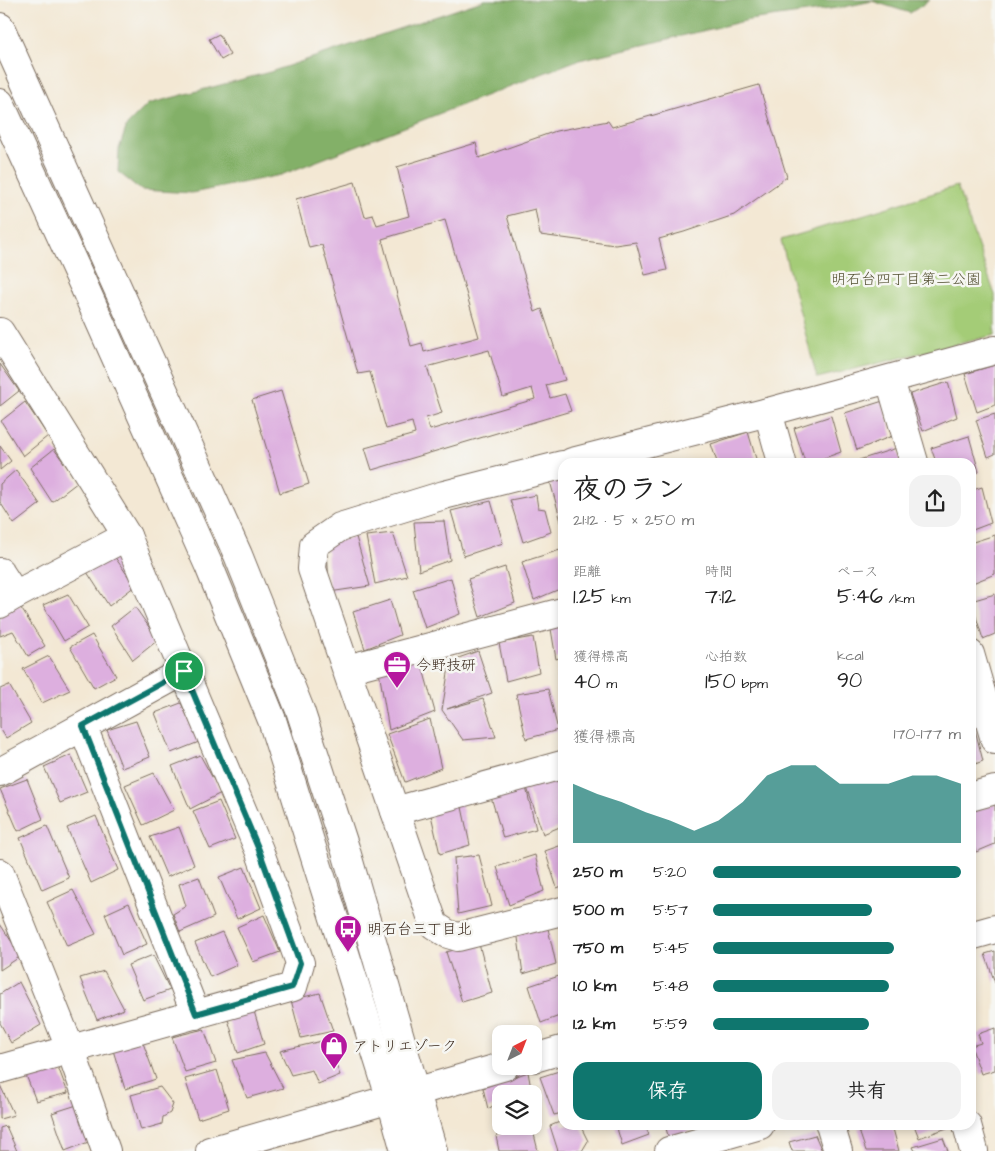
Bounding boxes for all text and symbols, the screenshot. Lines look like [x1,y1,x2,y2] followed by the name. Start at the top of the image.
[831,269,981,290] park label: 明石台四丁目第二公園
[573,470,685,509] text: 夜のラン
[909,475,961,527] button: share
[573,509,694,531] text: 21:12 · 5 × 250 m
[573,562,601,582] text: 距離
[705,562,733,582] text: 時間
[837,562,878,582] text: ペース
[573,582,606,611] text: 1.25
[705,582,736,611] text: 7:12
[837,582,883,611] text: 5:46
[606,589,631,609] text: km
[883,589,914,609] text: /km
[837,646,864,666] text: kcal
[573,647,629,667] text: 獲得標高
[705,647,747,667] text: 心拍数
[163,650,205,692] pin
[382,650,412,689] office icon: 今野技研
[416,655,476,676] place label: 今野技研
[170,657,198,685] icon: arrive
[837,666,862,695] text: 90
[573,667,601,696] text: 40
[705,667,736,696] text: 150
[601,674,617,694] text: m
[736,674,768,694] text: bpm
[893,723,961,745] text: 170–177 m
[573,726,637,748] text: 獲得標高
[573,861,622,883] text: 250 m
[653,861,686,883] text: 5:20
[573,899,623,921] text: 500 m
[653,899,688,921] text: 5:57
[333,914,363,953] bus stop icon: 明石台三丁目北
[367,919,472,940] place label: 明石台三丁目北
[573,937,623,959] text: 750 m
[653,937,689,959] text: 5:45
[573,975,616,997] text: 1.0 km
[653,975,688,997] text: 5:48
[573,1013,615,1035] text: 1.2 km
[653,1013,687,1035] text: 5:59
[492,1025,542,1075] north arrow
[492,1025,542,1135] map controls
[319,1031,349,1070] shop icon: アトリエゾーク
[353,1036,457,1057] place label: アトリエゾーク
[573,1062,762,1120] button: 保存
[772,1062,961,1120] button: 共有
[492,1085,542,1135] button: layers

